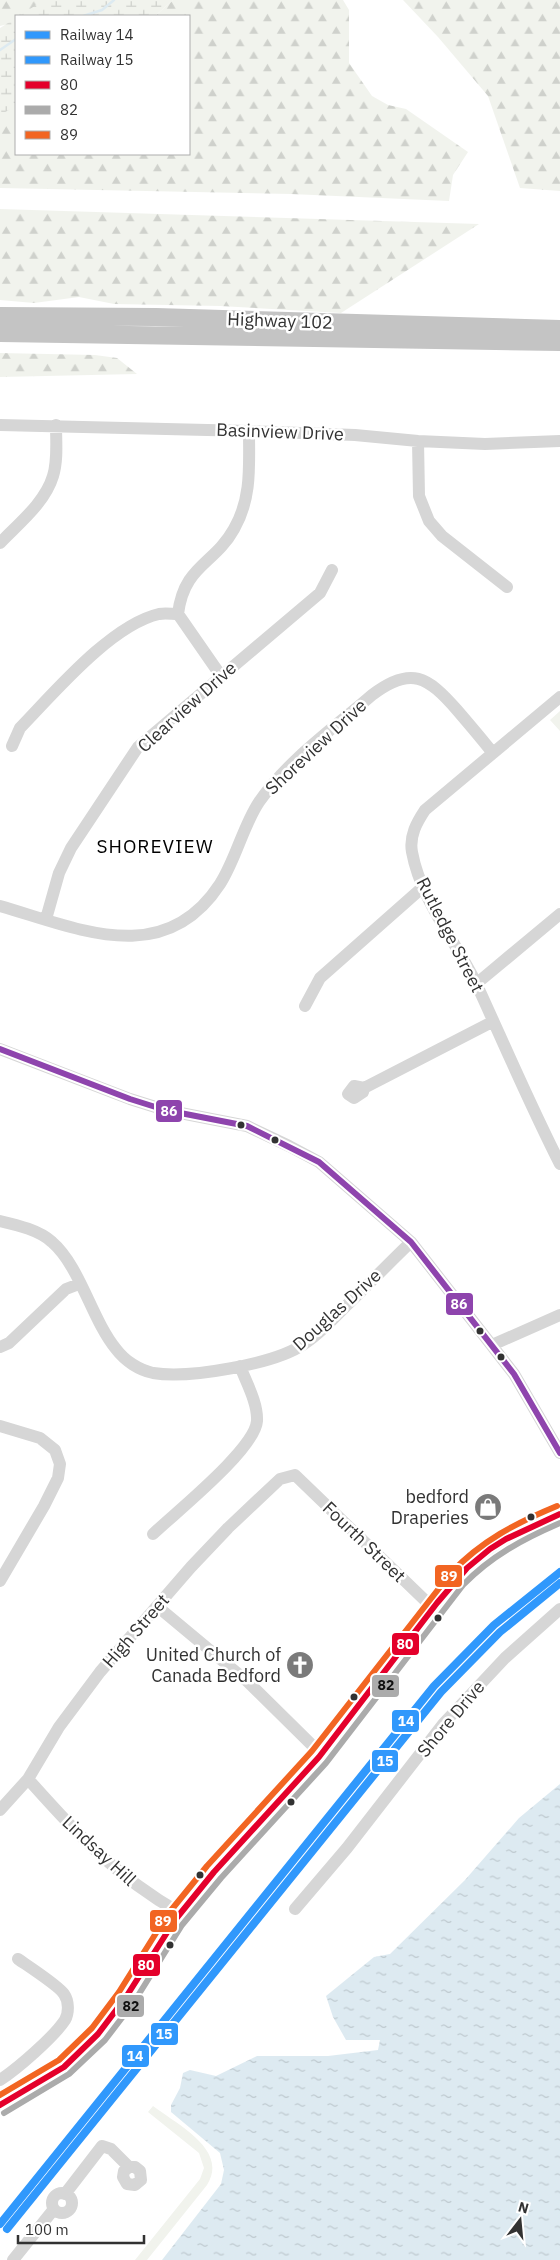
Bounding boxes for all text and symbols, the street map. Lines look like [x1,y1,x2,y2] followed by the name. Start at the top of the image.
[15,15,190,155] legend
[60,25,134,44] text: Railway 14
[60,50,134,69] text: Railway 15
[60,75,78,94] text: 80
[60,100,78,119] text: 82
[60,125,78,144] text: 89
[227,307,333,334] street label: Highway 102
[216,418,344,445] street label: Basinview Drive
[132,656,241,757] street label: Clearview Drive
[260,694,371,799] street label: Shoreview Drive
[96,834,214,858] district label: SHOREVIEW
[412,873,489,996] street label: Rutledge Street
[155,1099,183,1123] line badge: 86
[161,1102,177,1120] text: 86
[236,1120,246,1130] unlabelled marker
[270,1135,280,1145] unlabelled marker
[288,1264,386,1355] street label: Douglas Drive
[445,1292,474,1316] line badge: 86
[451,1295,467,1313] text: 86
[475,1326,485,1336] unlabelled marker
[496,1352,506,1362] unlabelled marker
[391,1485,469,1529] place label: bedford Draperies
[473,1492,503,1522] shop icon: bedford Draperies
[318,1496,411,1587] street label: Fourth Street
[526,1512,536,1522] unlabelled marker
[434,1564,463,1588] line badge: 89
[441,1567,457,1585] text: 89
[97,1589,174,1672] street label: High Street
[433,1613,443,1623] unlabelled marker
[391,1632,420,1656] line badge: 80
[397,1635,413,1653] text: 80
[146,1643,281,1687] place label: United Church of Canada Bedford
[285,1650,315,1680] church icon: United Church of Canada Bedford
[371,1674,400,1698] line badge: 82
[378,1676,394,1694] text: 82
[412,1676,489,1762] street label: Shore Drive
[349,1692,359,1702] unlabelled marker
[391,1709,420,1733] line badge: 14
[398,1712,414,1730] text: 14
[371,1749,399,1773] line badge: 15
[377,1752,393,1770] text: 15
[286,1797,296,1807] unlabelled marker
[58,1811,141,1891] street label: Lindsay Hill
[195,1870,205,1880] unlabelled marker
[149,1909,178,1933] line badge: 89
[155,1912,171,1930] text: 89
[165,1940,175,1950] unlabelled marker
[132,1953,161,1977] line badge: 80
[138,1956,154,1974] text: 80
[116,1994,145,2018] line badge: 82
[123,1997,139,2015] text: 82
[150,2022,179,2046] line badge: 15
[156,2025,172,2043] text: 15
[121,2044,150,2068] line badge: 14
[127,2047,143,2065] text: 14
[495,2195,545,2245] north arrow
[516,2197,531,2218] text: N
[18,2212,144,2244] scale bar
[25,2220,69,2239] text: 100 m

